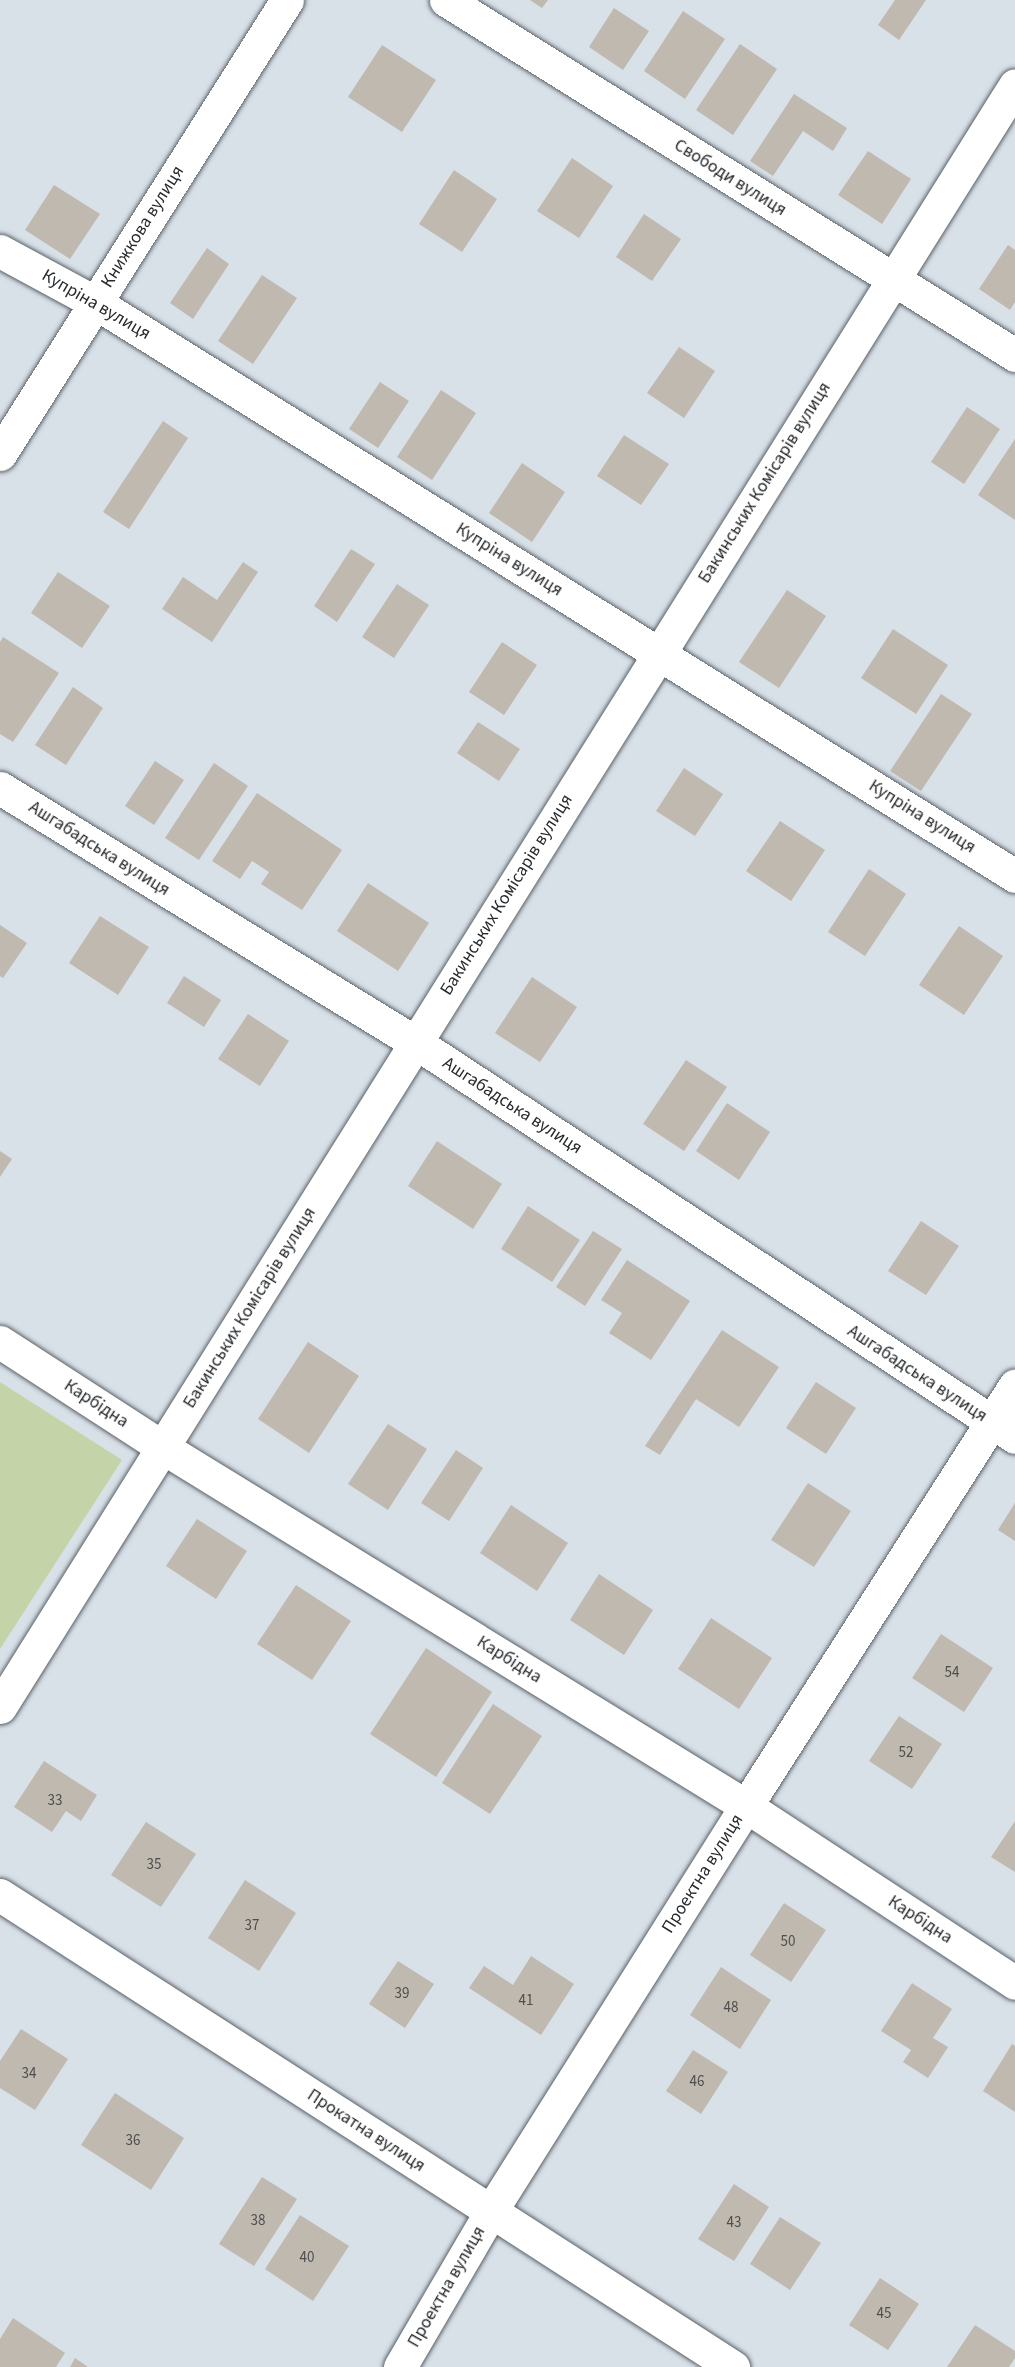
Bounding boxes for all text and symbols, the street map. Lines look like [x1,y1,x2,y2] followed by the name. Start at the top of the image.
[670,135,790,221] street label: Свободи вулиця
[97,162,189,292] street label: Книжкова вулиця
[38,265,154,345] street label: Купріна вулиця
[694,378,836,588] street label: Бакинських Комісарів вулиця
[452,518,566,602] street label: Купріна вулиця
[865,775,979,859] street label: Купріна вулиця
[436,790,578,1000] street label: Бакинських Комісарів вулиця
[24,797,174,901] street label: Ашгабадська вулиця
[438,1053,586,1159] street label: Ашгабадська вулиця
[179,1203,321,1413] street label: Бакинських Комісарів вулиця
[843,1321,991,1427] street label: Ашгабадська вулиця
[60,1375,132,1433] street label: Карбідна
[473,1632,545,1688] street label: Карбідна
[945,1664,959,1682] house number: 54
[899,1744,913,1762] house number: 52
[48,1792,62,1810] house number: 33
[658,1810,748,1938] street label: Проектна вулиця
[147,1856,161,1874] house number: 35
[884,1891,956,1949] street label: Карбідна
[245,1917,259,1935] house number: 37
[781,1933,795,1951] house number: 50
[395,1985,409,2003] house number: 39
[519,1992,533,2010] house number: 41
[724,1999,738,2017] house number: 48
[22,2065,36,2083] house number: 34
[690,2073,704,2091] house number: 46
[303,2085,429,2177] street label: Прокатна вулиця
[126,2132,140,2150] house number: 36
[251,2212,265,2230] house number: 38
[727,2214,741,2232] house number: 43
[404,2223,490,2351] street label: Проектна вулиця
[300,2249,314,2267] house number: 40
[877,2305,891,2323] house number: 45

